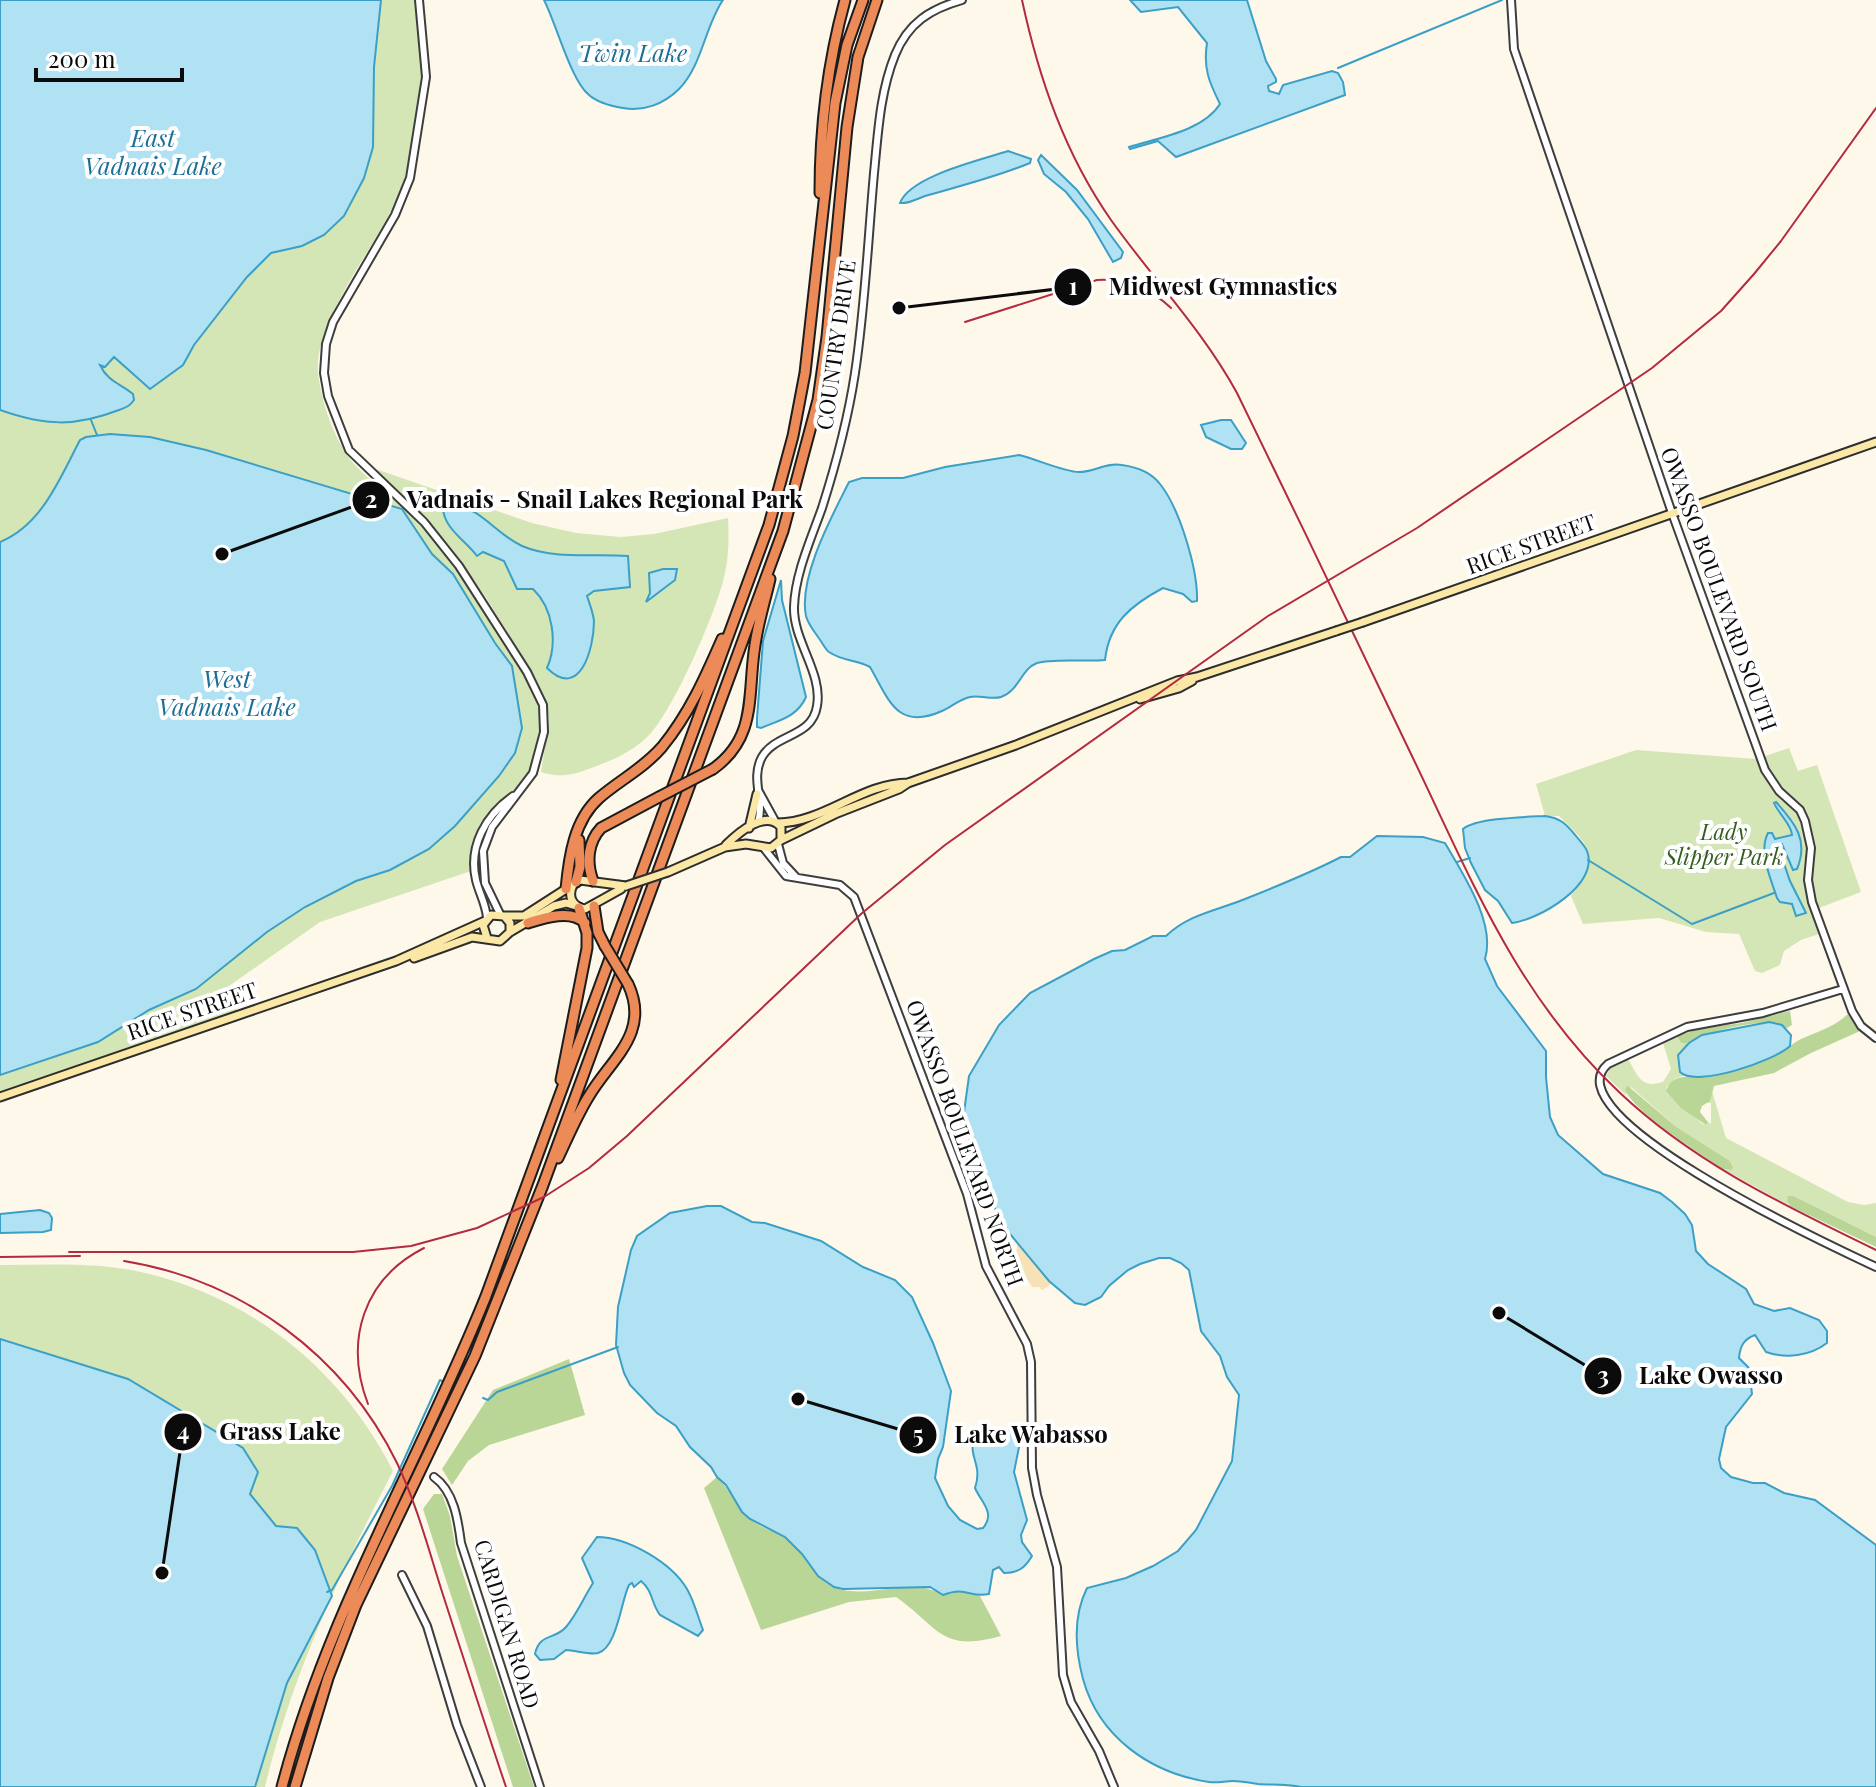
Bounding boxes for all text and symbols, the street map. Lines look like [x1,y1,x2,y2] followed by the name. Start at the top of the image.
[36,32,182,82] scale bar
[579,36,687,68] water label: Twin Lake
[48,42,116,74] text: 200 m
[84,121,222,181] water label: East Vadnais Lake
[808,258,862,432] street label: COUNTRY DRIVE
[1053,263,1353,311] callout: Midwest Gymnastics
[1068,269,1078,301] text: 1
[1109,269,1337,301] text: Midwest Gymnastics
[1655,442,1785,735] street label: OWASSO BOULEVARD SOUTH
[351,476,819,524] callout: Vadnais - Snail Lakes Regional Park
[365,482,377,514] text: 2
[406,482,804,514] text: Vadnais - Snail Lakes Regional Park
[1462,506,1600,580] street label: RICE STREET
[158,662,296,722] water label: West Vadnais Lake
[1664,816,1783,871] park label: Lady Slipper Park
[123,974,261,1046] street label: RICE STREET
[900,995,1032,1290] street label: OWASSO BOULEVARD NORTH
[1583,1352,1799,1400] callout: Lake Owasso
[1597,1358,1609,1390] text: 3
[1639,1358,1783,1390] text: Lake Owasso
[163,1408,357,1456] callout: Grass Lake
[898,1411,1125,1459] callout: Lake Wabasso
[177,1414,189,1446] text: 4
[219,1414,341,1446] text: Grass Lake
[912,1417,924,1449] text: 5
[954,1417,1108,1449] text: Lake Wabasso
[468,1536,548,1712] street label: CARDIGAN ROAD

